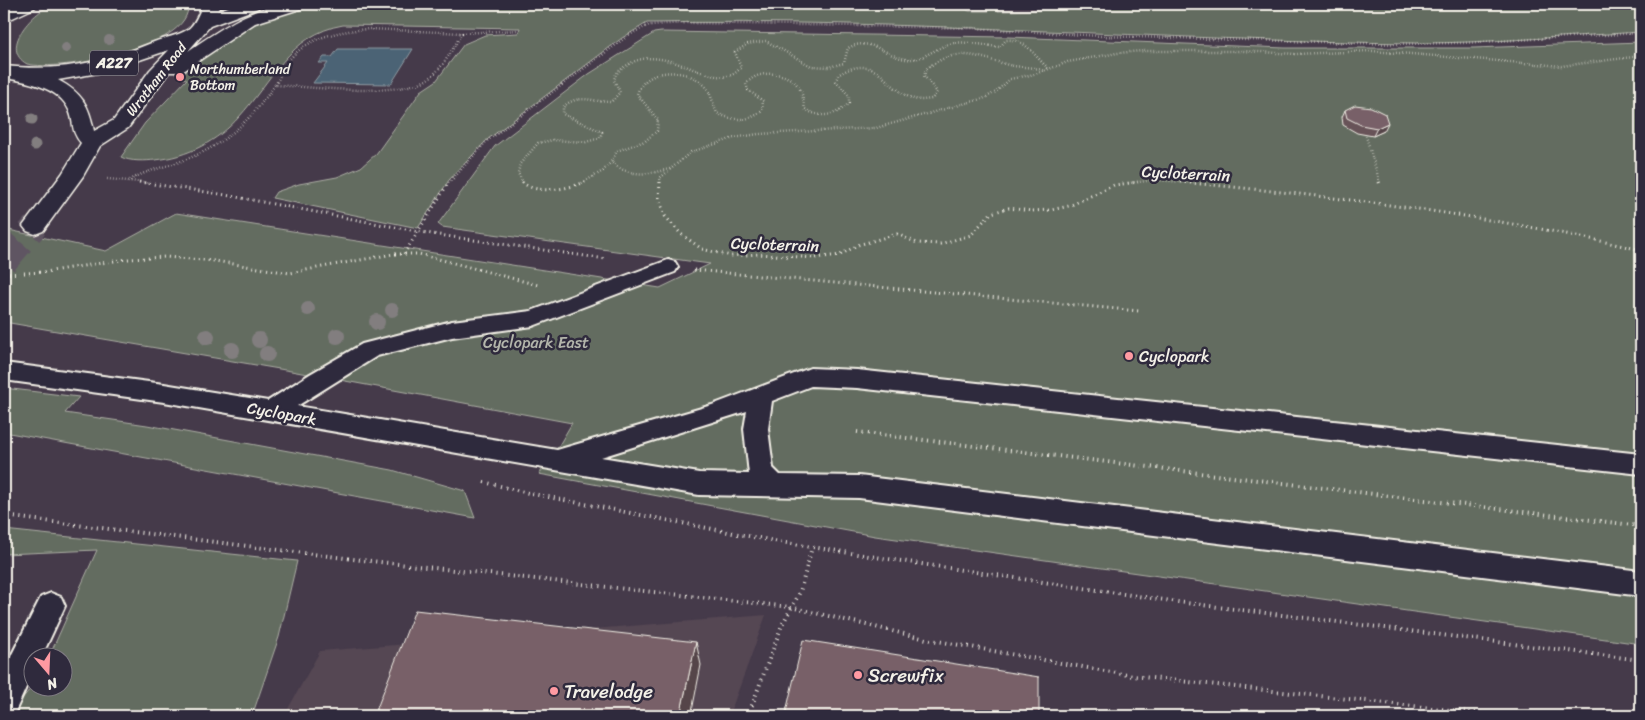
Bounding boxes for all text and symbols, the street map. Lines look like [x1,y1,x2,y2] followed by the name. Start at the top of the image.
[119,36,194,122] street label: Wrotham Road
[90,50,138,76] road number: A227
[190,57,292,98] place label: Northumberland Bottom
[174,71,186,83] marker: Northumberland Bottom
[1141,157,1231,190] street label: Cycloterrain
[730,228,820,261] street label: Cycloterrain
[483,328,589,357] park label: Cyclopark East
[1139,342,1210,371] place label: Cyclopark
[1123,350,1135,362] marker: Cyclopark
[245,393,319,434] street label: Cyclopark
[22,648,72,698] north arrow
[868,659,944,692] place label: Screwfix
[852,669,864,681] marker: Screwfix
[43,670,62,697] text: N
[564,675,653,708] place label: Travelodge
[548,685,560,697] marker: Travelodge

